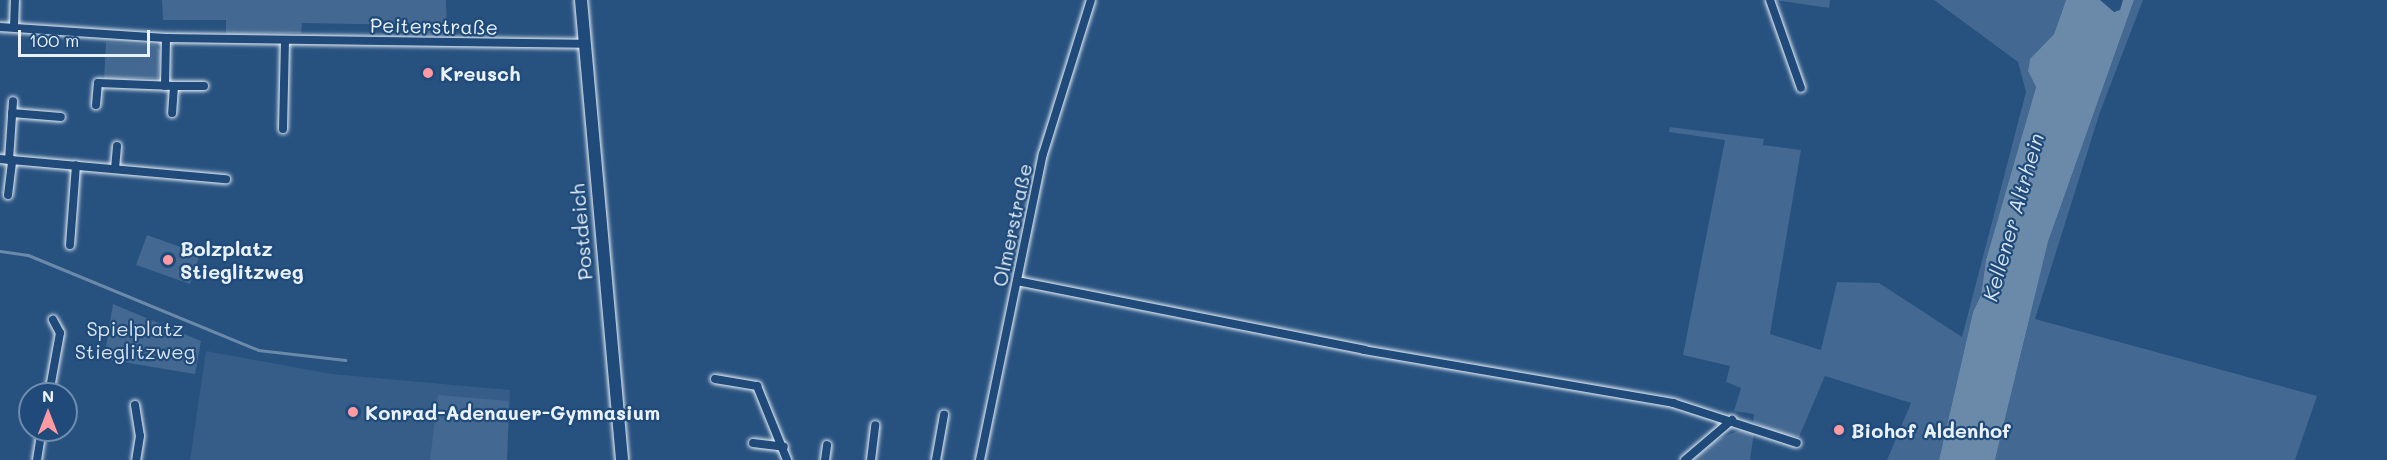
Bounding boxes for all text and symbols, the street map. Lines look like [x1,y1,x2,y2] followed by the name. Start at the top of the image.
[370,13,498,39] street label: Peiterstraße
[21,18,153,56] scale bar
[29,28,79,52] text: 100 m
[440,61,521,85] place label: Kreusch
[421,66,435,80] marker: Kreusch
[1977,130,2049,304] water label: Kellener Altrhein
[987,161,1037,289] street label: Olmerstraße
[565,183,597,281] street label: Postdeich
[180,237,304,284] place label: Bolzplatz Stieglitzweg
[161,253,175,267] marker: Bolzplatz Stieglitzweg
[75,316,195,363] park label: Spielplatz Stieglitzweg
[18,382,78,442] north arrow
[42,385,54,406] text: N
[365,400,660,424] place label: Konrad-Adenauer-Gymnasium
[346,405,360,419] marker: Konrad-Adenauer-Gymnasium
[1851,418,2011,442] place label: Biohof Aldenhof
[1832,423,1846,437] marker: Biohof Aldenhof

